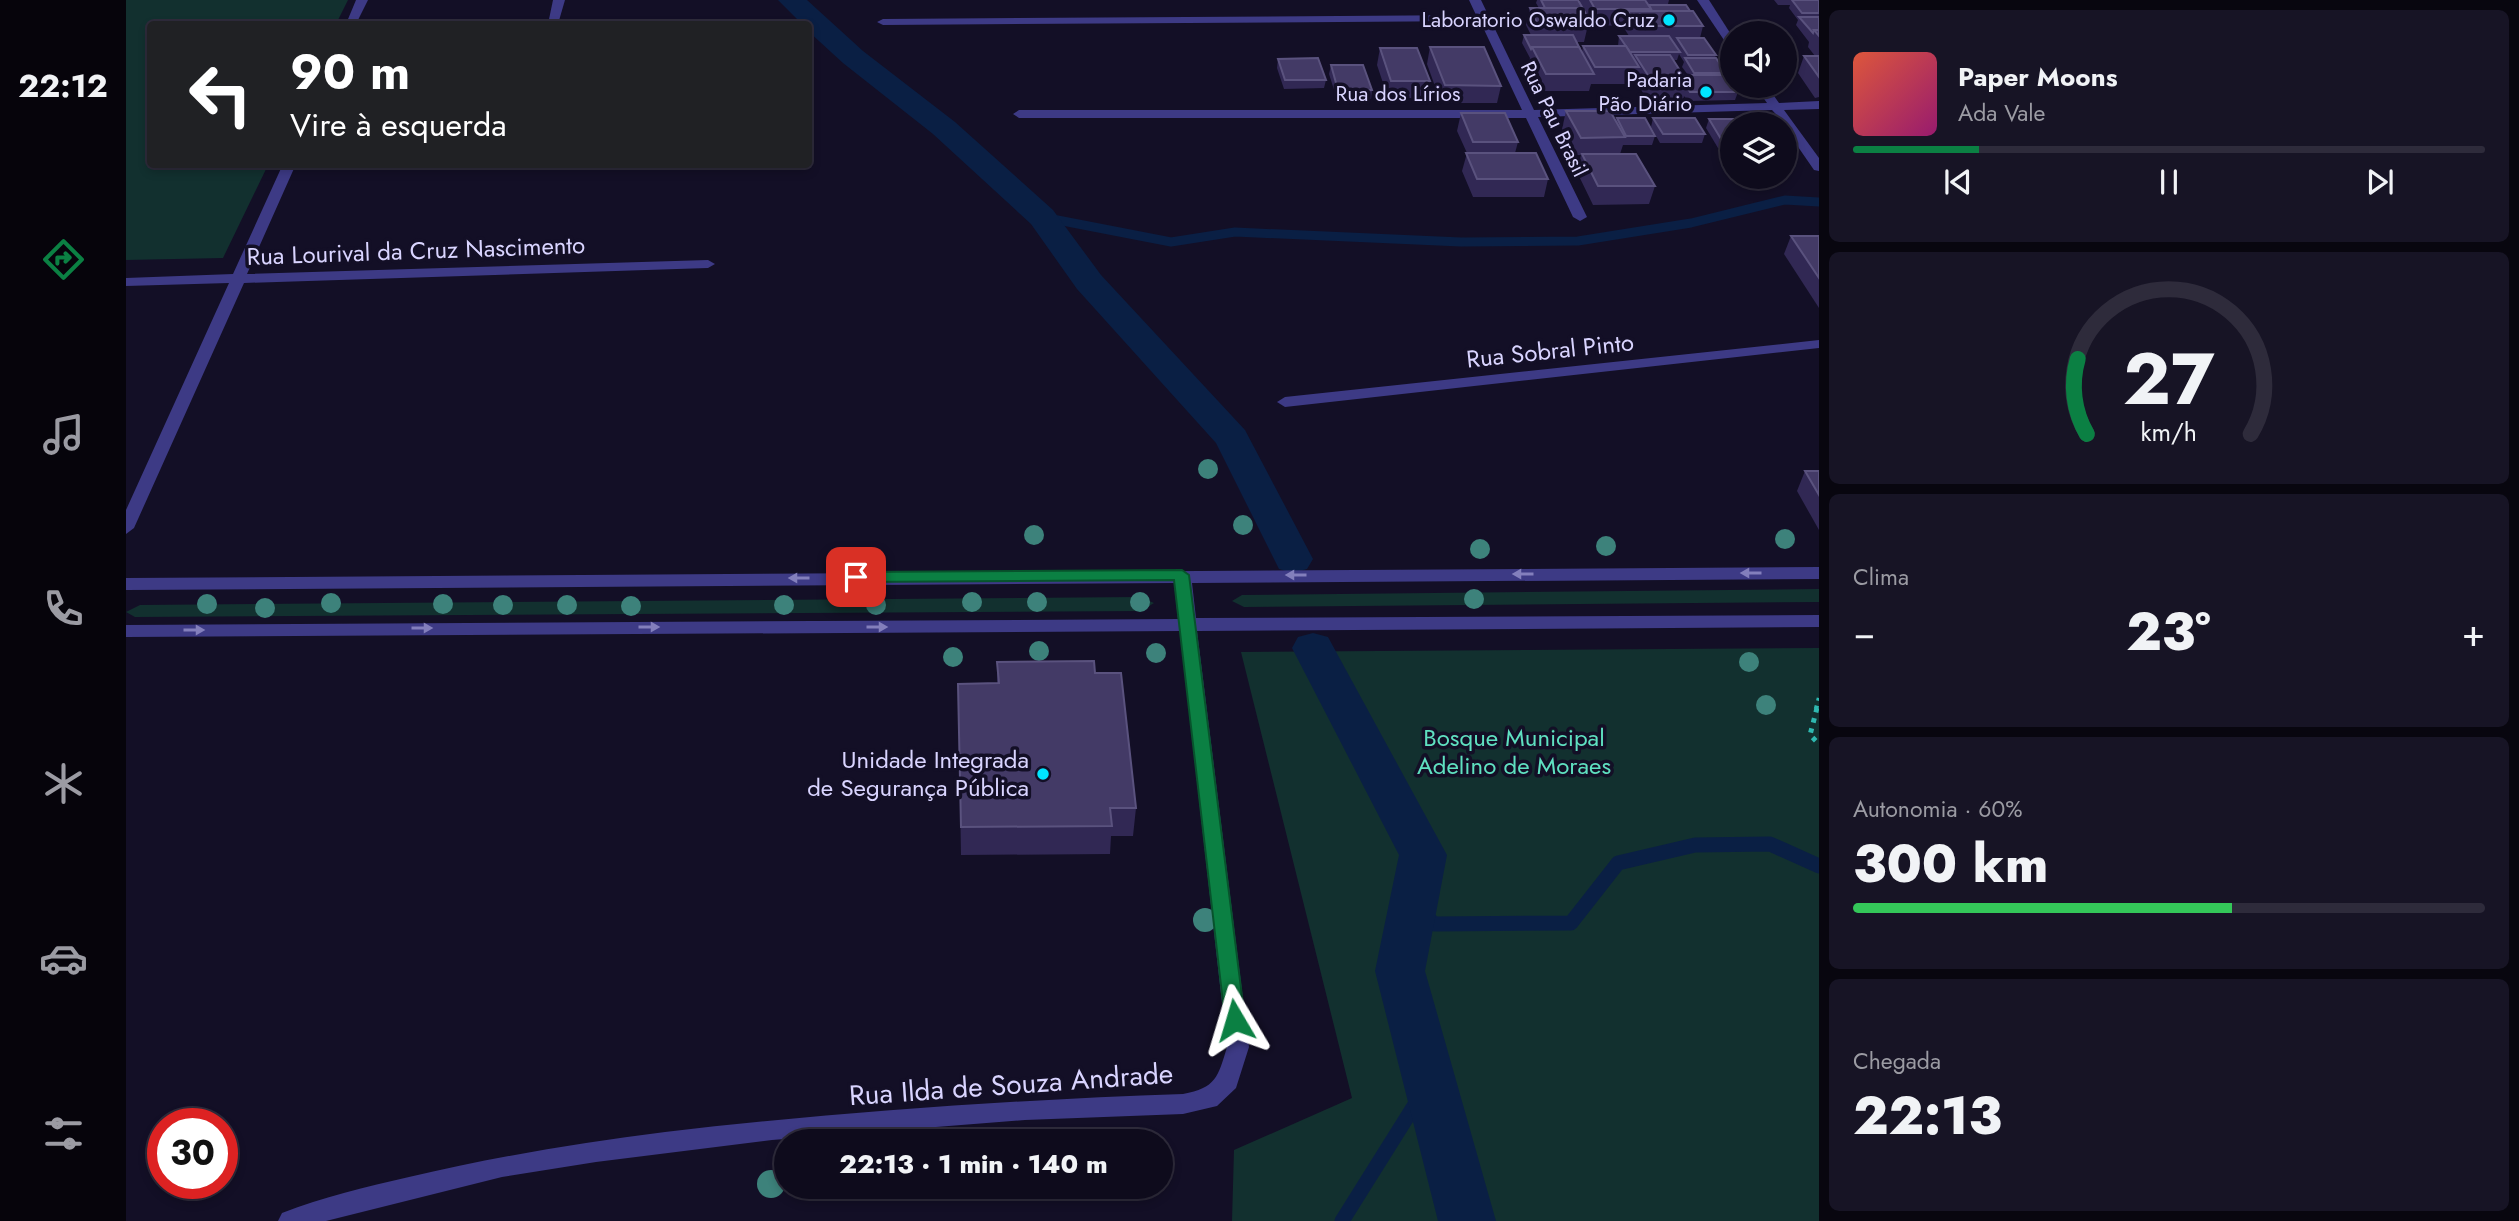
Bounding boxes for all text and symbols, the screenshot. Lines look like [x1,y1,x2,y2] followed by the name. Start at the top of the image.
[1422,5,1655,35] place label: Laboratorio Oswaldo Cruz
[1661,12,1677,28] marker: Laboratorio Oswaldo Cruz
[1720,21,1797,189] map controls
[1720,21,1797,98] button: sound
[290,37,410,107] text: 90 m
[175,49,266,140] icon: left
[1513,56,1595,182] street label: Rua Pau Brasil
[1958,58,2118,96] text: Paper Moons
[18,63,108,109] text: 22:12
[1598,65,1692,119] place label: Padaria Pão Diário
[1336,79,1460,109] street label: Rua dos Lírios
[1698,84,1714,100] marker: Padaria Pão Diário
[1958,96,2045,130] text: Ada Vale
[290,102,507,148] text: Vire à esquerda
[1720,112,1797,189] button: layers
[1939,163,1977,201] icon: previous
[2150,163,2188,201] icon: pause
[2361,163,2399,201] icon: next
[246,227,586,274] street label: Rua Lourival da Cruz Nascimento
[39,235,88,284] icon: directions
[1465,324,1635,377] street label: Rua Sobral Pinto
[2123,327,2215,432] text: 27
[39,410,88,459] icon: music
[2141,414,2197,450] text: km/h
[826,547,886,607] pin
[837,558,875,596] icon: arrive
[1853,560,1909,594] text: Clima
[1740,567,1762,579] one-way arrow
[1512,568,1534,580] one-way arrow
[1285,569,1307,581] one-way arrow
[788,572,810,583] one-way arrow
[39,584,88,633] icon: phone
[2126,594,2211,670] text: 23°
[1853,605,1875,660] text: −
[2462,605,2485,660] text: +
[638,621,660,633] one-way arrow
[866,621,888,633] one-way arrow
[411,623,433,634] one-way arrow
[183,624,205,636] one-way arrow
[1417,720,1611,783] park label: Bosque Municipal Adelino de Moraes
[807,742,1029,805] place label: Unidade Integrada de Segurança Pública
[39,759,88,808] icon: climate
[1035,766,1051,782] marker: Unidade Integrada de Segurança Pública
[1853,792,2023,826] text: Autonomia · 60%
[1853,826,2048,902] text: 300 km
[39,934,88,983] icon: car
[1198,983,1272,1057] position arrow
[1853,1044,1941,1078] text: Chegada
[848,1053,1174,1116] street label: Rua Ilda de Souza Andrade
[1853,1078,2002,1154] text: 22:13
[147,1108,238,1199] speed limit sign: 30
[39,1109,88,1158] icon: filters
[839,1145,1108,1183] text: 22:13 · 1 min · 140 m

